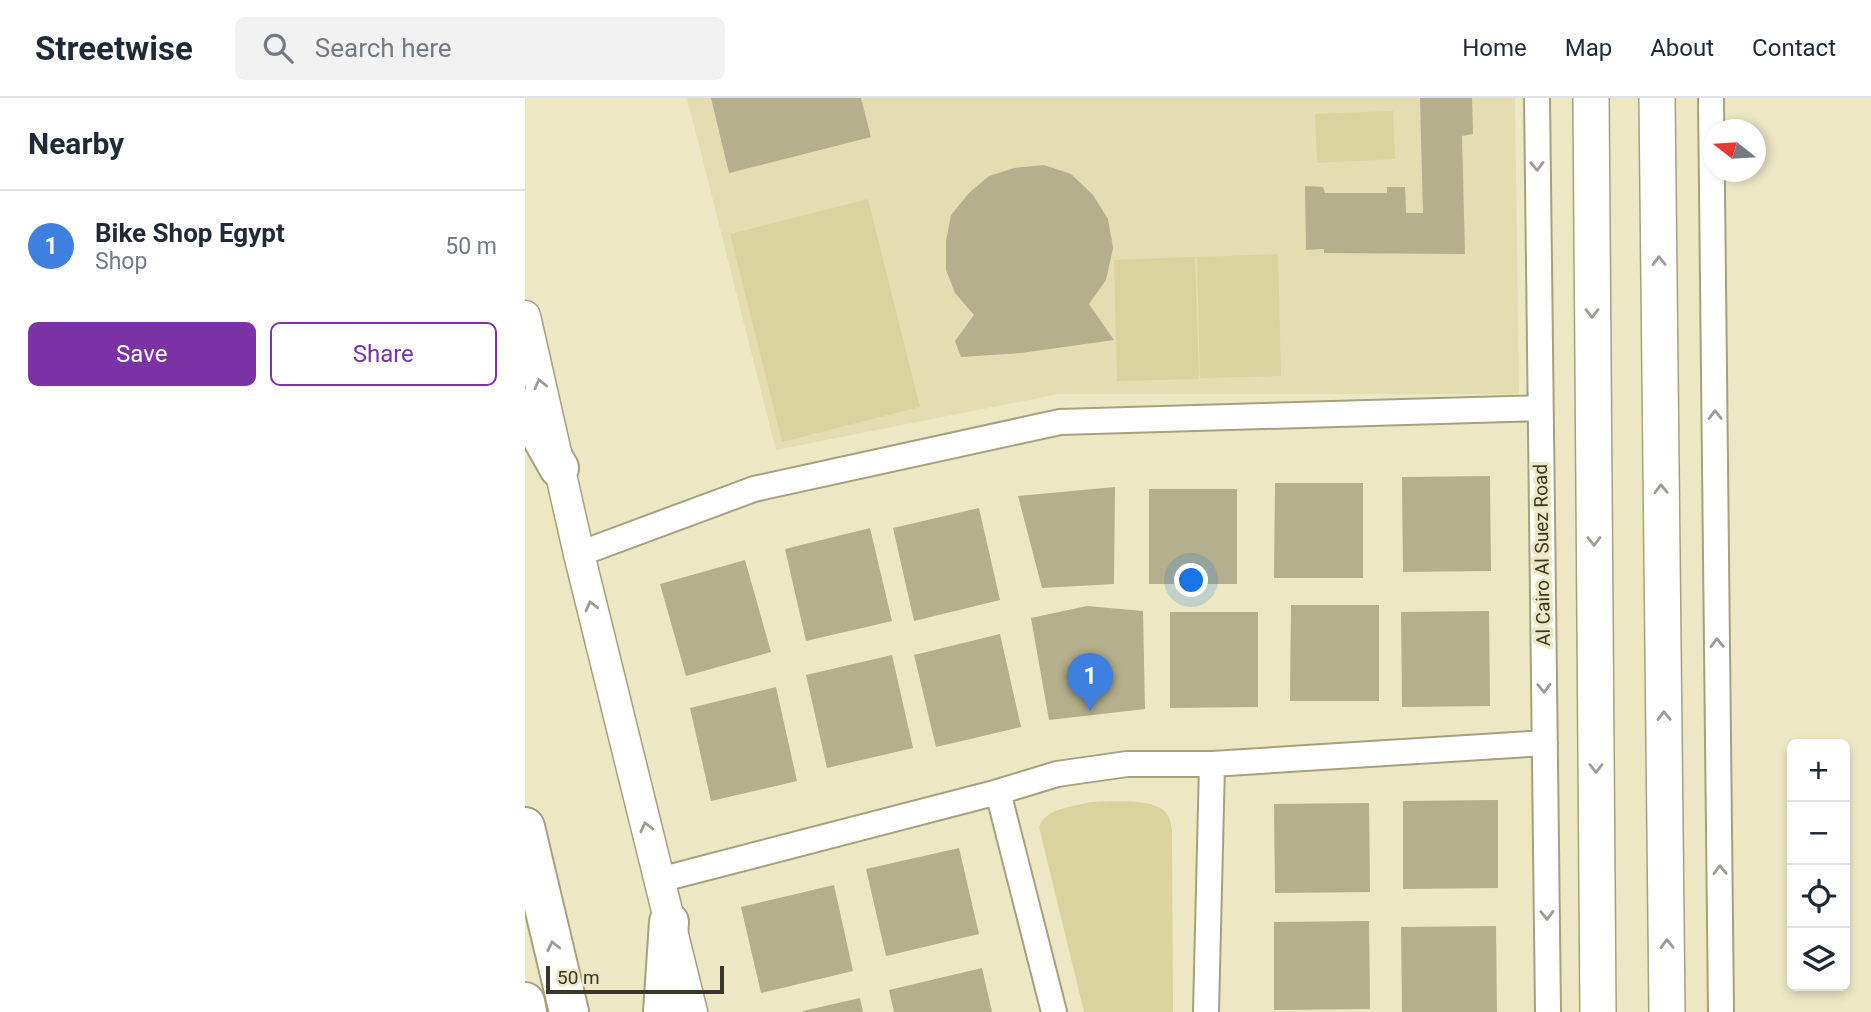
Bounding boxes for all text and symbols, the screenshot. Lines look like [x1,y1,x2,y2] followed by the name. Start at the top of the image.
[235,17,725,80] search box
[35,29,193,68] text: Streetwise
[259,29,297,67] icon: search
[315,33,452,63] text: Search here
[1462,34,1527,62] text: Home
[1565,34,1612,62] text: Map
[1650,34,1714,62] text: About
[1752,34,1836,62] text: Contact
[1703,119,1766,182] north arrow
[28,126,124,161] text: Nearby
[1529,161,1545,172] one-way arrow
[95,218,285,248] text: Bike Shop Egypt
[44,233,58,260] text: 1
[445,233,497,260] text: 50 m
[95,248,147,275] text: Shop
[1651,256,1667,266] one-way arrow
[1585,308,1600,319] one-way arrow
[28,322,256,386] button: Save
[270,322,497,386] button: Share
[534,378,549,390] one-way arrow
[1707,410,1723,420] one-way arrow
[1529,464,1555,646] street label: Al Cairo Al Suez Road
[1653,483,1669,494] one-way arrow
[1586,536,1602,546] one-way arrow
[1174,563,1208,597] your location
[585,600,600,612] one-way arrow
[1709,637,1725,648] one-way arrow
[1067,653,1113,711] pin: 1
[1536,683,1552,693] one-way arrow
[1656,711,1672,721] one-way arrow
[1787,739,1850,991] map controls
[1787,739,1850,802] button: +
[1588,763,1604,774] one-way arrow
[1787,802,1850,865] button: −
[640,821,654,833] one-way arrow
[1712,865,1728,875] one-way arrow
[1787,865,1850,928] button: locate
[1539,910,1555,921] one-way arrow
[1787,928,1850,991] button: layers
[1659,938,1674,949] one-way arrow
[547,940,561,952] one-way arrow
[546,963,725,995] scale bar
[557,966,600,989] text: 50 m

